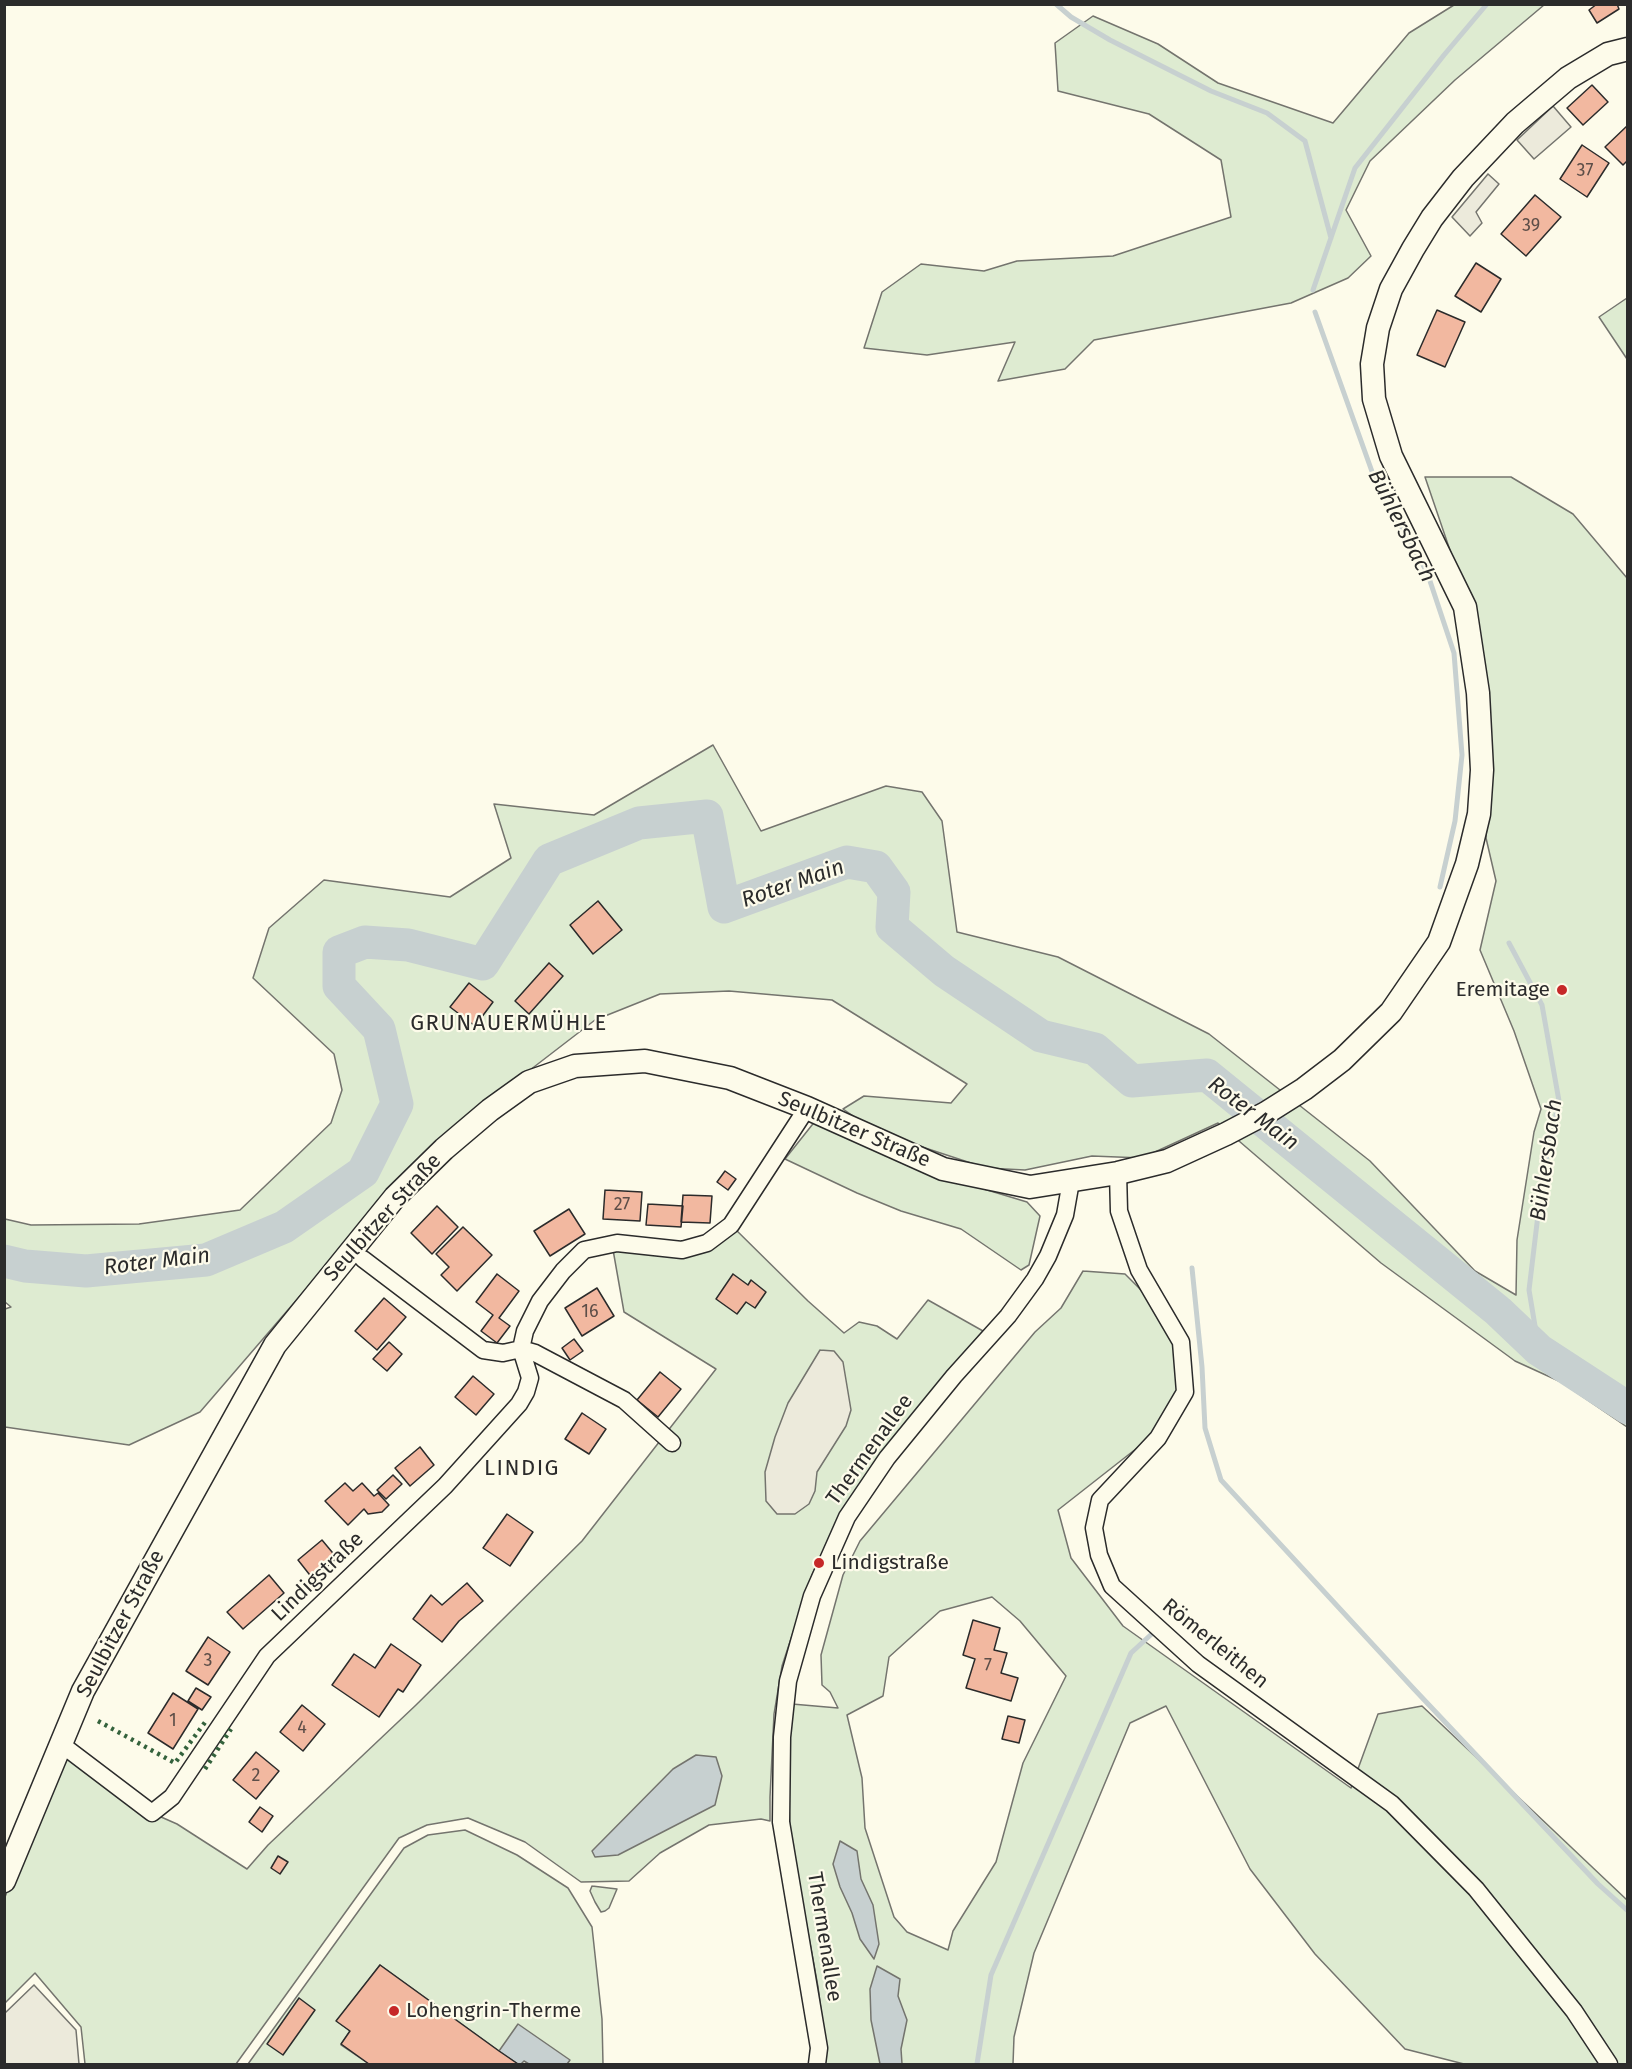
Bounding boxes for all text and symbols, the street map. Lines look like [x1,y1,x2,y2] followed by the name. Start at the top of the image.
[1577,160,1593,182] house number: 37
[1522,215,1540,237] house number: 39
[1361,465,1441,587] water label: Bühlersbach
[738,854,848,914] water label: Roter Main
[1455,977,1550,1003] place label: Eremitage
[1555,983,1569,997] marker: Eremitage
[410,1011,608,1037] district label: GRUNAUERMÜHLE
[1202,1071,1304,1157] water label: Roter Main
[774,1087,934,1173] street label: Seulbitzer Straße
[1525,1097,1569,1223] water label: Bühlersbach
[319,1149,447,1287] street label: Seulbitzer Straße
[614,1194,630,1216] house number: 27
[102,1242,212,1282] water label: Roter Main
[581,1301,599,1323] house number: 16
[821,1390,919,1510] street label: Thermenallee
[484,1456,560,1482] district label: LINDIG
[267,1527,369,1627] street label: Lindigstraße
[72,1546,170,1702] street label: Seulbitzer Straße
[831,1550,949,1576] place label: Lindigstraße
[812,1556,826,1570] marker: Lindigstraße
[1157,1594,1273,1694] street label: Römerleithen
[204,1650,212,1672] house number: 3
[984,1655,992,1677] house number: 7
[169,1710,177,1732] house number: 1
[297,1717,307,1739] house number: 4
[252,1765,260,1787] house number: 2
[801,1870,847,2004] street label: Thermenallee
[406,1998,581,2024] place label: Lohengrin-Therme
[387,2004,401,2018] marker: Lohengrin-Therme

